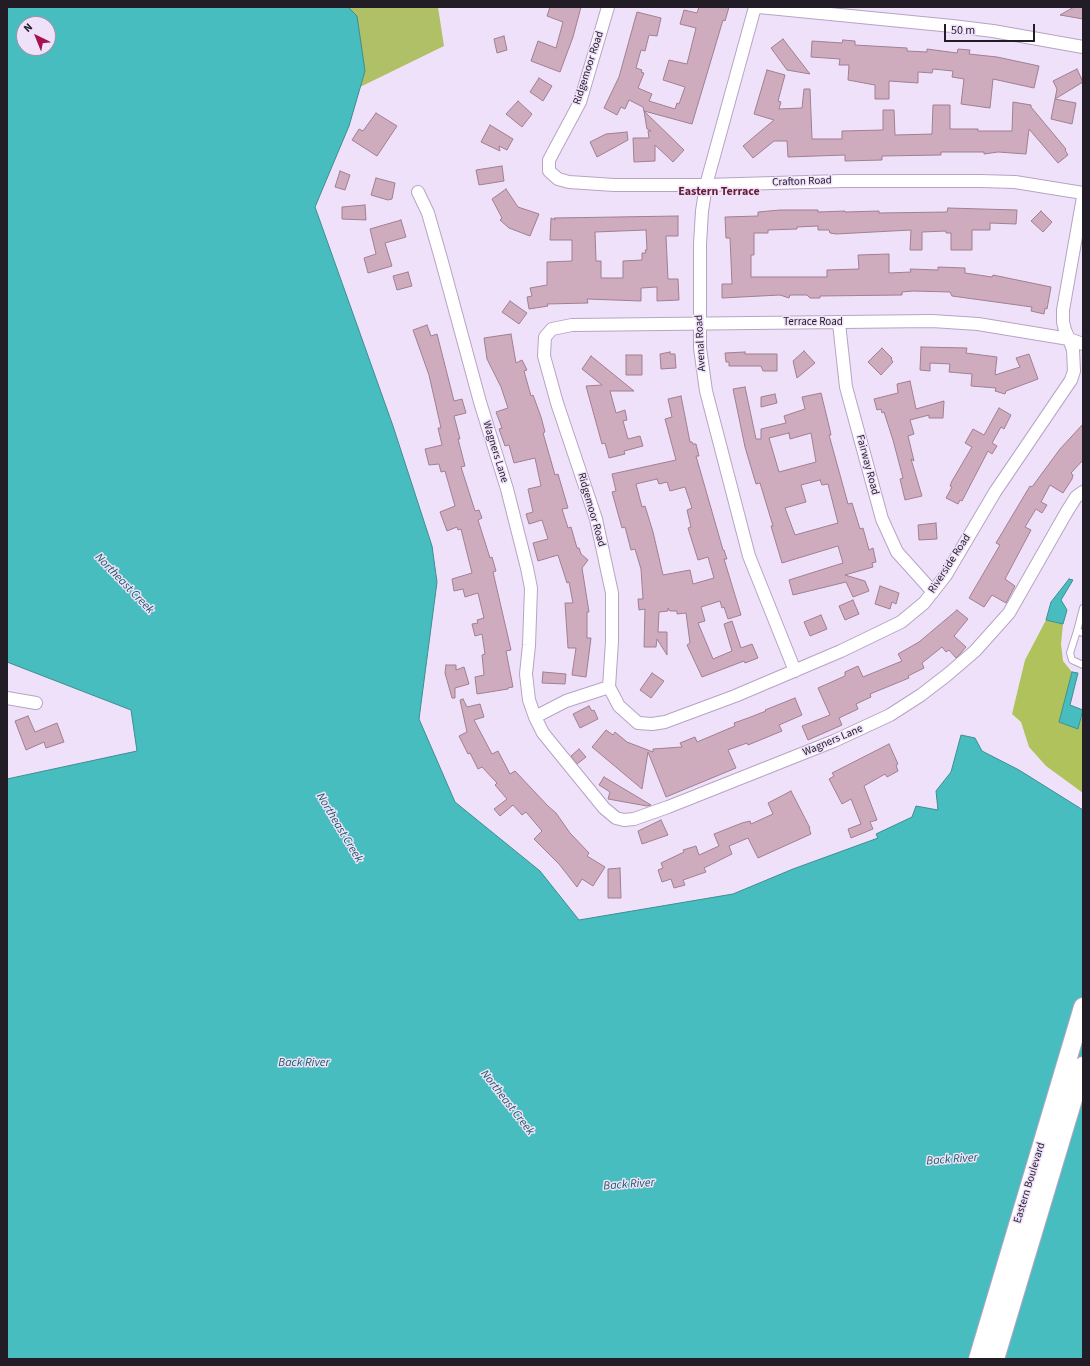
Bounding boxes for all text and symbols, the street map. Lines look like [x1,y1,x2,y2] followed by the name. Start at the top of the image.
[16,16,56,56] north arrow
[946,16,1037,42] scale bar
[20,20,36,36] text: N
[951,22,975,39] text: 50 m
[571,30,607,106] street label: Ridgemoor Road
[772,174,832,190] street label: Crafton Road
[678,185,760,199] district label: Eastern Terrace
[693,314,709,372] street label: Avenal Road
[783,316,843,330] street label: Terrace Road
[479,419,511,485] street label: Wagners Lane
[853,434,881,496] street label: Fairway Road
[574,471,608,549] street label: Ridgemoor Road
[926,532,974,596] street label: Riverside Road
[91,551,157,617] water label: Northeast Creek
[801,722,865,760] street label: Wagners Lane
[312,790,366,866] water label: Northeast Creek
[278,1056,330,1070] water label: Back River
[477,1067,537,1139] water label: Northeast Creek
[1011,1141,1049,1225] street label: Eastern Boulevard
[926,1151,978,1169] water label: Back River
[603,1176,655,1194] water label: Back River

